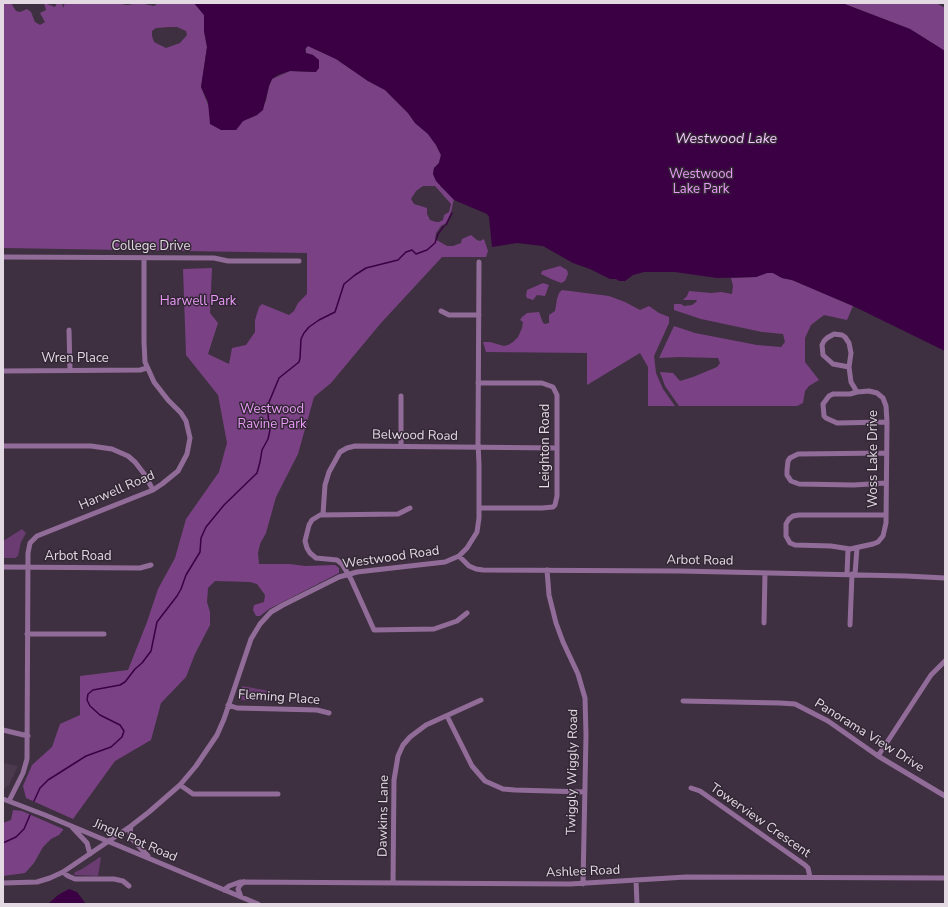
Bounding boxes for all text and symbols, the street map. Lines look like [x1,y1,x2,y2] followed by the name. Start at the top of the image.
[675,132,777,148] water label: Westwood Lake
[669,167,733,198] park label: Westwood Lake Park
[112,239,190,255] street label: College Drive
[160,294,236,310] park label: Harwell Park
[41,351,109,367] street label: Wren Place
[238,402,306,433] park label: Westwood Ravine Park
[538,404,554,488] street label: Leighton Road
[866,410,882,508] street label: Woss Lake Drive
[372,427,458,445] street label: Belwood Road
[77,468,157,514] street label: Harwell Road
[342,543,440,573] street label: Westwood Road
[44,549,112,565] street label: Arbot Road
[666,553,734,569] street label: Arbot Road
[238,687,320,709] street label: Fleming Place
[811,696,927,776] street label: Panorama View Drive
[564,709,582,835] street label: Twiggly Wiggly Road
[375,775,393,857] street label: Dawkins Lane
[707,781,813,861] street label: Towerview Crescent
[91,816,179,866] street label: Jingle Pot Road
[546,863,620,881] street label: Ashlee Road

